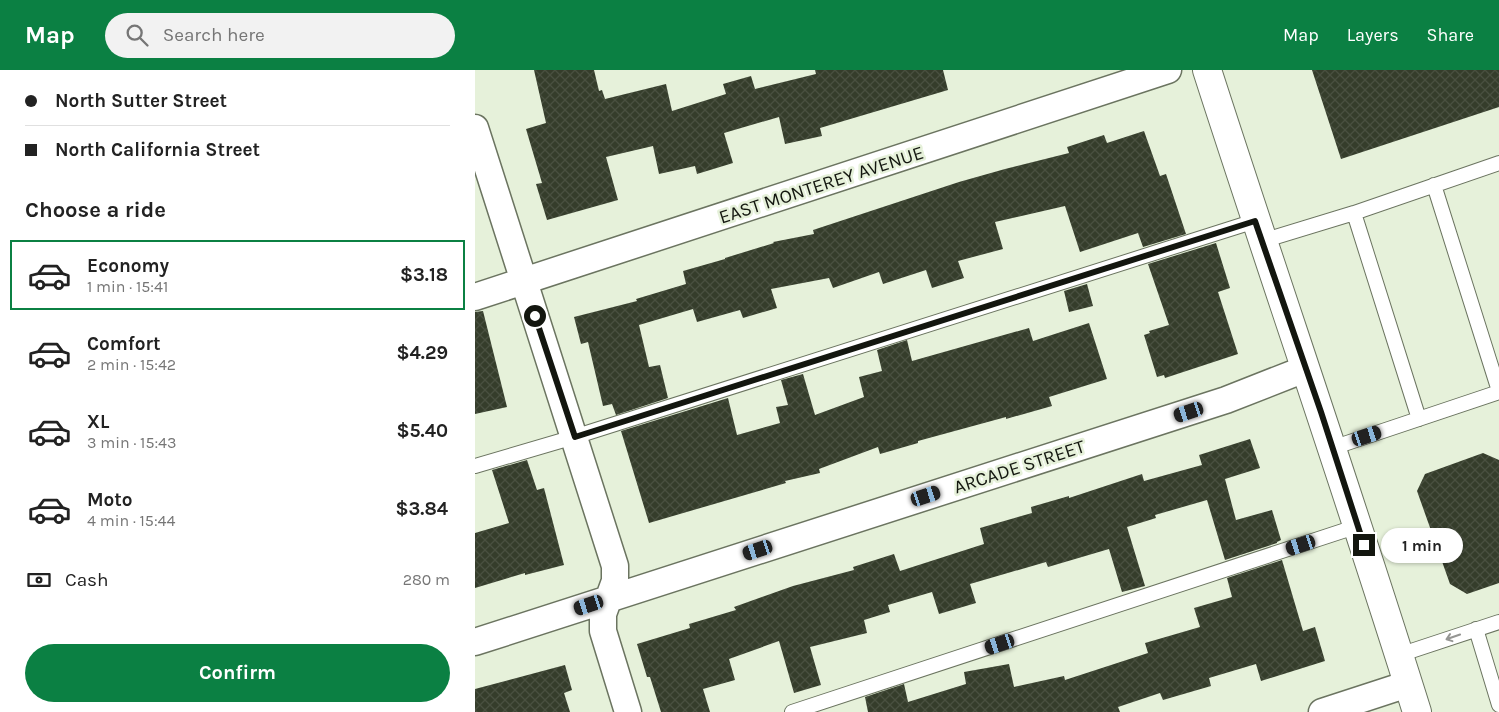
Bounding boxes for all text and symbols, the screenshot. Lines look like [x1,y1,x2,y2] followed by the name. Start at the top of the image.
[105,13,455,58] search box
[25,21,75,49] text: Map
[123,21,151,49] icon: search
[163,24,265,46] text: Search here
[1283,24,1319,46] text: Map
[1347,24,1399,46] text: Layers
[1427,24,1474,46] text: Share
[55,90,227,112] text: North Sutter Street
[55,139,260,161] text: North California Street
[716,141,926,228] street label: EAST MONTEREY AVENUE
[25,197,166,223] text: Choose a ride
[27,253,72,298] icon: car
[87,255,169,277] text: Economy
[400,264,448,286] text: $3.18
[87,277,168,296] text: 1 min · 15:41
[524,305,546,327] route start
[27,331,72,376] icon: car
[87,333,161,355] text: Comfort
[396,342,448,364] text: $4.29
[87,355,176,374] text: 2 min · 15:42
[1172,400,1205,424] car
[27,409,72,454] icon: car
[87,411,109,433] text: XL
[396,420,448,442] text: $5.40
[1350,424,1383,448] car
[87,433,177,452] text: 3 min · 15:43
[951,435,1088,498] street label: ARCADE STREET
[909,484,942,508] car
[27,487,72,532] icon: car
[87,489,133,511] text: Moto
[395,498,448,520] text: $3.84
[87,511,175,530] text: 4 min · 15:44
[1381,528,1464,562] callout: 1 min
[1284,533,1317,557] car
[1353,534,1375,556] route end
[1402,536,1442,555] text: 1 min
[741,538,774,562] car
[25,566,53,594] icon: cash
[65,569,109,591] text: Cash
[403,570,450,589] text: 280 m
[572,593,605,617] car
[983,632,1016,656] car
[1445,633,1461,642] one-way arrow
[25,644,450,702] button: Confirm

